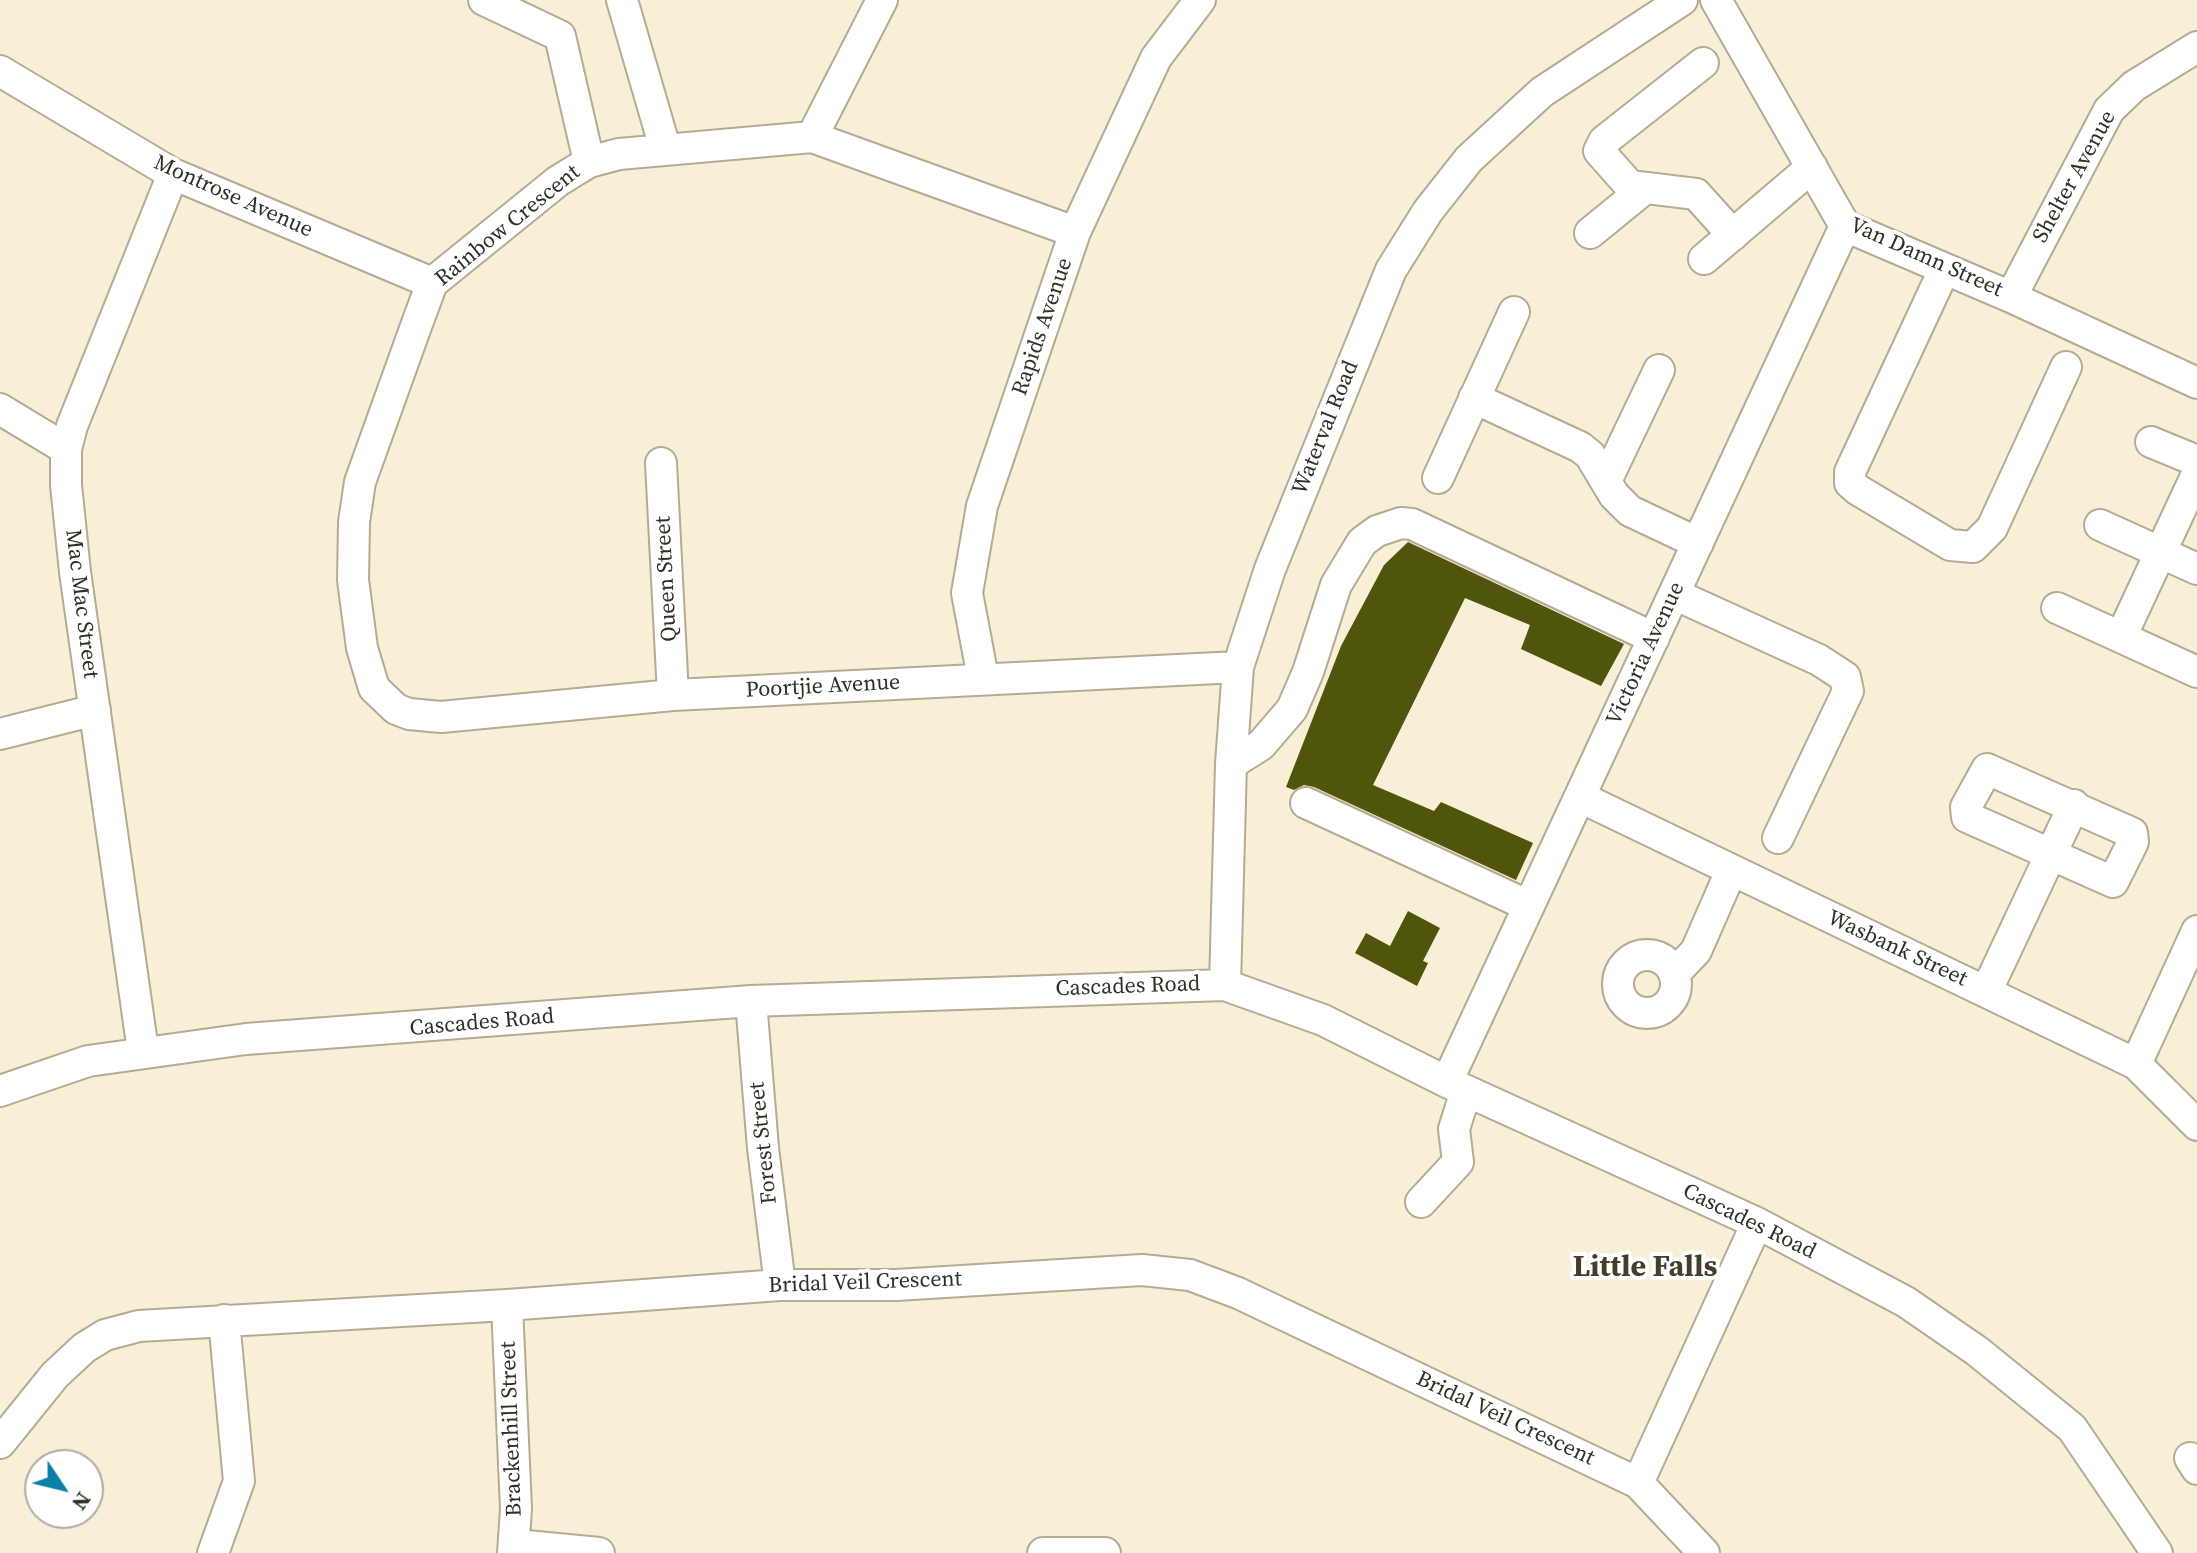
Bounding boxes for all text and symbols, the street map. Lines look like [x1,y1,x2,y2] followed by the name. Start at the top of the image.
[2028,106,2122,248] street label: Shelter Avenue
[149,150,317,244] street label: Montrose Avenue
[430,160,586,292] street label: Rainbow Crescent
[1846,212,2006,304] street label: Van Damn Street
[1007,255,1079,399] street label: Rapids Avenue
[1287,357,1365,499] street label: Waterval Road
[651,515,683,643] street label: Queen Street
[59,528,103,680] street label: Mac Mac Street
[1601,578,1691,730] street label: Victoria Avenue
[745,670,901,704] street label: Poortjie Avenue
[1823,905,1971,993] street label: Wasbank Street
[1055,971,1201,1003] street label: Cascades Road
[409,1004,555,1042] street label: Cascades Road
[744,1080,784,1206] street label: Forest Street
[1678,1178,1820,1266] street label: Cascades Road
[1573,1250,1717,1286] district label: Little Falls
[768,1266,962,1300] street label: Bridal Veil Crescent
[496,1341,528,1517] street label: Brackenhill Street
[1412,1366,1598,1472] street label: Bridal Veil Crescent
[24,1449,104,1529] north arrow
[65,1486,99,1517] text: N

